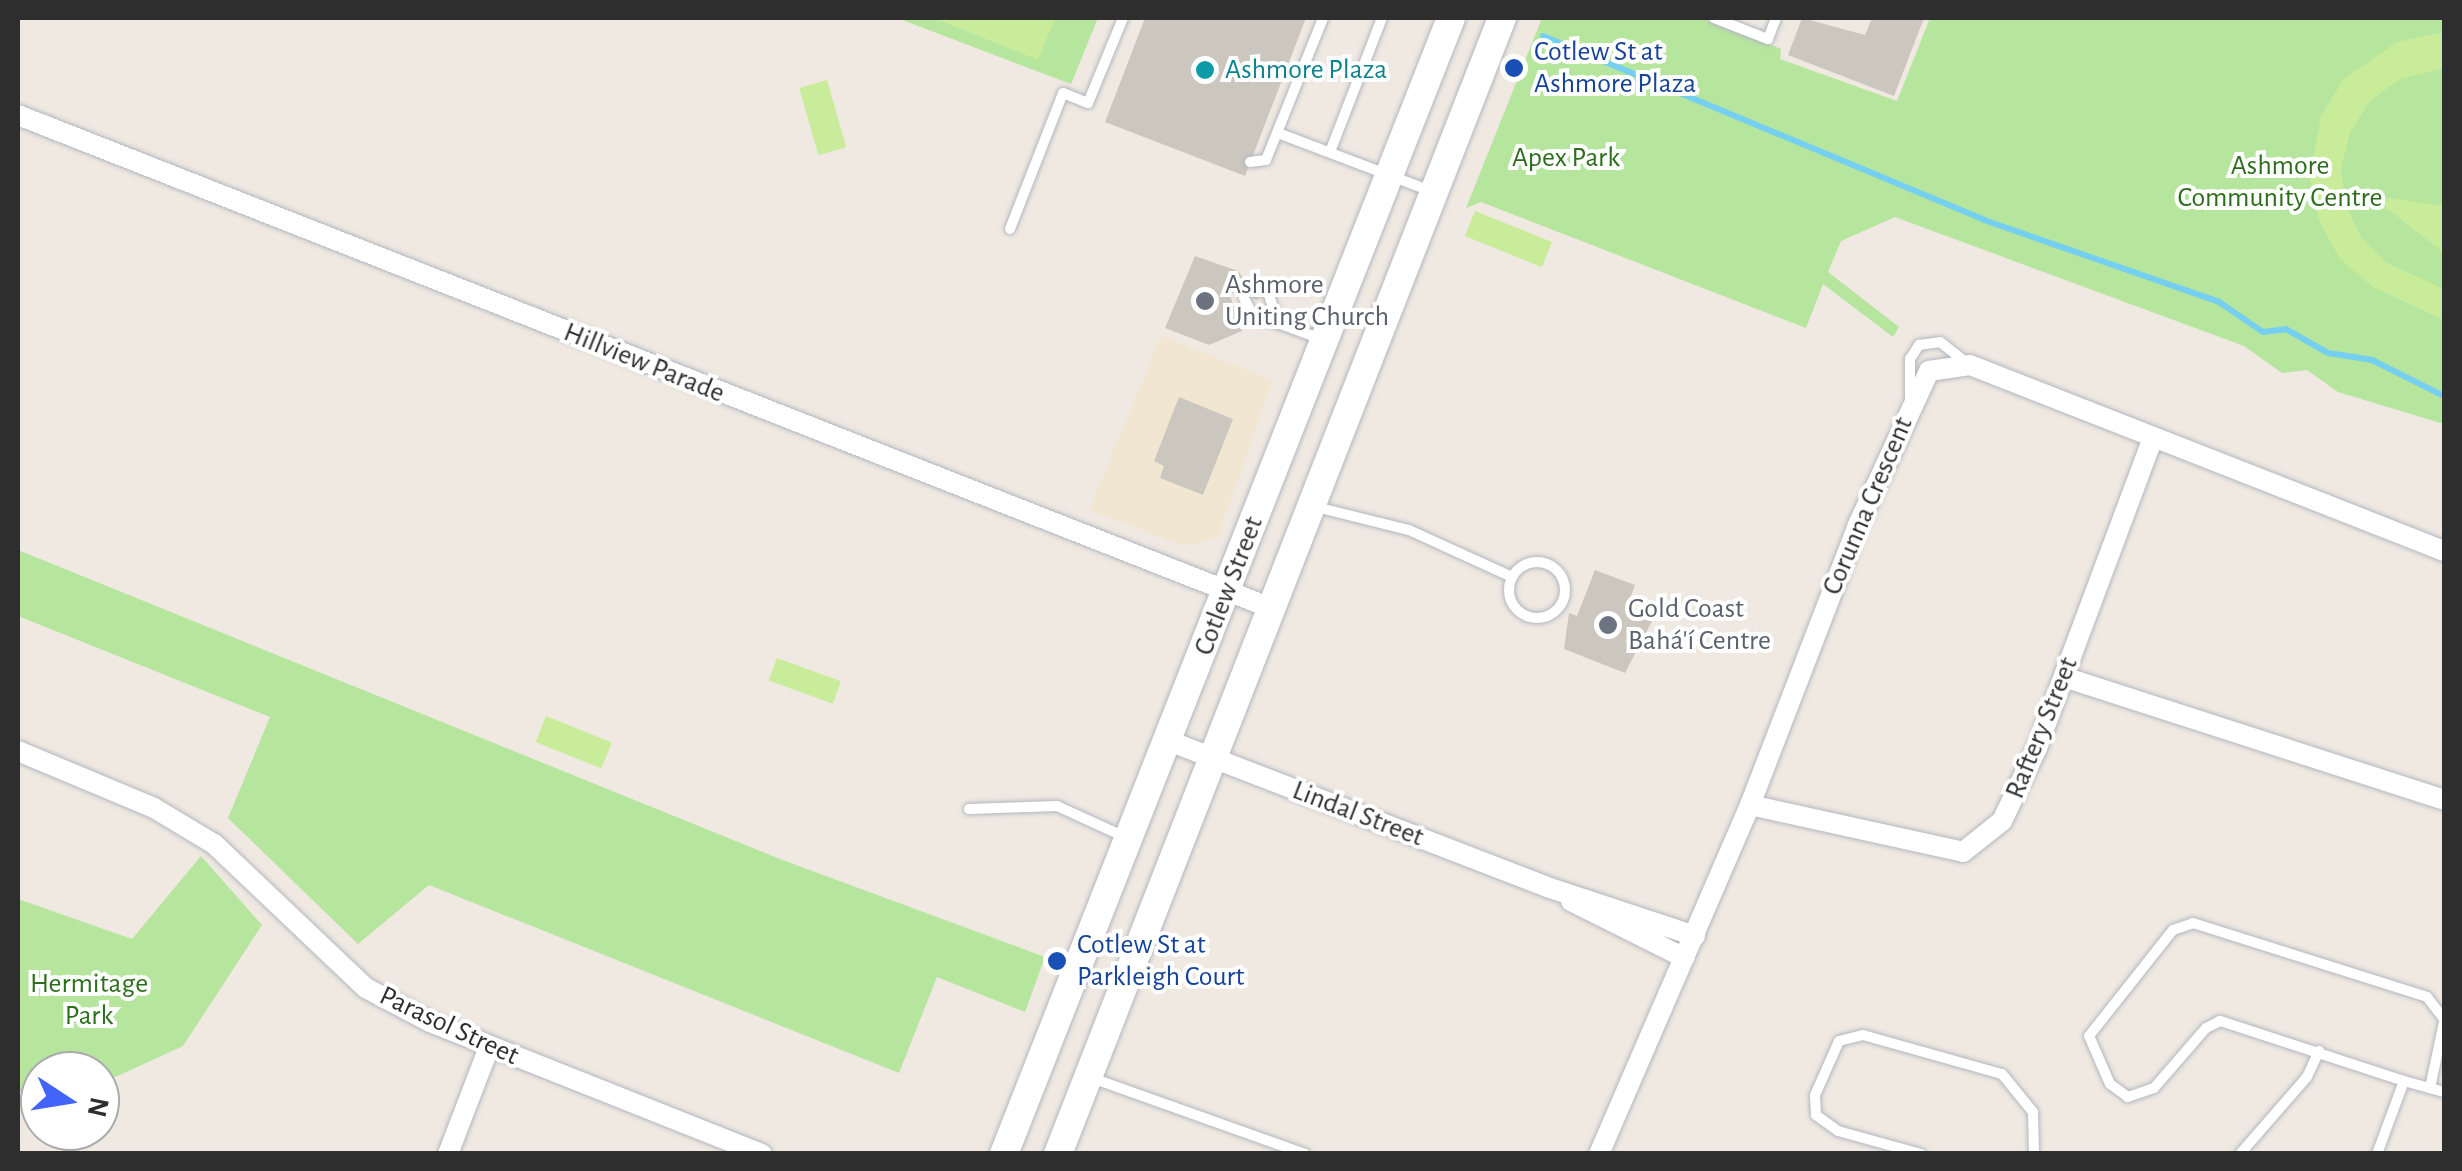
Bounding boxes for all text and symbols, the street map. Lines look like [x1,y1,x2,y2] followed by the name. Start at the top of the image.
[1534,35,1696,101] place label: Cotlew St at Ashmore Plaza
[1225,53,1387,87] place label: Ashmore Plaza
[1503,57,1525,79] marker: Cotlew St at Ashmore Plaza
[1194,59,1216,81] marker: Ashmore Plaza
[1512,141,1620,175] park label: Apex Park
[2178,149,2382,215] park label: Ashmore Community Centre
[1225,268,1389,334] place label: Ashmore Uniting Church
[1194,290,1216,312] marker: Ashmore Uniting Church
[559,316,729,410] street label: Hillview Parade
[1815,412,1921,600] street label: Corunna Crescent
[1187,512,1271,660] street label: Cotlew Street
[1628,592,1771,658] place label: Gold Coast Bahá'í Centre
[1597,614,1619,636] marker: Gold Coast Bahá'í Centre
[1998,652,2086,804] street label: Raftery Street
[1288,774,1428,854] street label: Lindal Street
[1077,928,1244,994] place label: Cotlew St at Parkleigh Court
[1046,950,1068,972] marker: Cotlew St at Parkleigh Court
[30,967,148,1033] park label: Hermitage Park
[374,979,524,1073] street label: Parasol Street
[20,1051,120,1151] north arrow
[82,1094,113,1119] text: N

